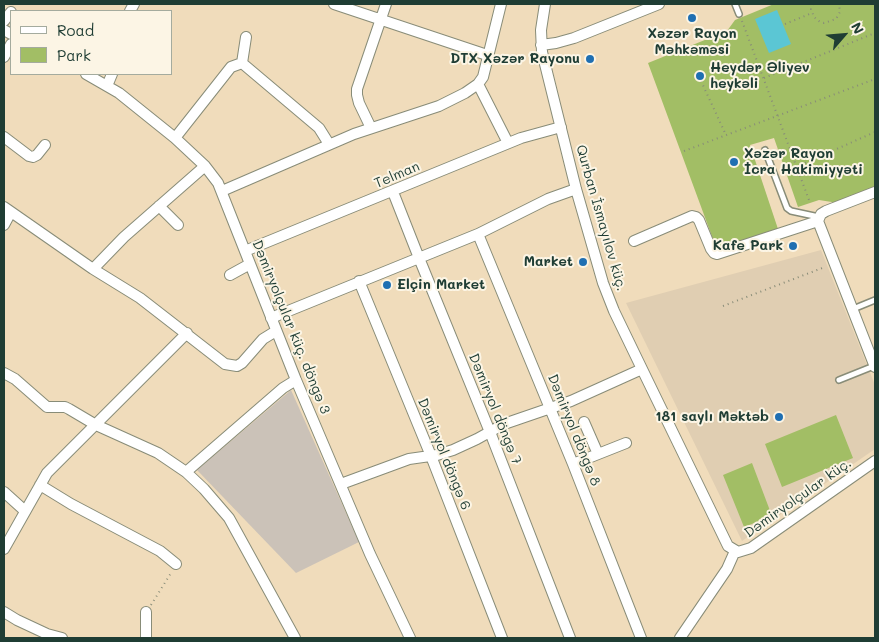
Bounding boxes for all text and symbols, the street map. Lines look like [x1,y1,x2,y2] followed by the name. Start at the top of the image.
[10,10,172,75] legend
[819,10,869,60] north arrow
[686,12,698,24] marker: Xəzər Rayon Məhkəməsi
[847,19,869,37] text: N
[57,20,94,40] text: Road
[648,26,736,58] place label: Xəzər Rayon Məhkəməsi
[57,45,91,65] text: Park
[450,51,580,67] place label: DTX Xəzər Rayonu
[584,53,596,65] marker: DTX Xəzər Rayonu
[710,60,810,92] place label: Heydər Əliyev heykəli
[694,70,706,82] marker: Heydər Əliyev heykəli
[572,143,630,293] street label: Qurban İsmayılov küç.
[744,146,863,178] place label: Xəzər Rayon İcra Hakimiyyəti
[728,156,740,168] marker: Xəzər Rayon İcra Hakimiyyəti
[372,158,422,192] street label: Telman
[248,238,334,416] street label: Dəmiryolçular küç. döngə 3
[713,238,783,254] place label: Kafe Park
[787,240,799,252] marker: Kafe Park
[524,254,573,270] place label: Market
[577,256,589,268] marker: Market
[397,277,485,293] place label: Elçin Market
[381,279,393,291] marker: Elçin Market
[465,351,525,467] street label: Dəmiryol döngə 7
[544,372,604,488] street label: Dəmiryol döngə 8
[414,396,474,512] street label: Dəmiryol döngə 6
[655,409,769,425] place label: 181 saylı Məktəb
[773,411,785,423] marker: 181 saylı Məktəb
[741,455,855,541] street label: Dəmiryolçular küç.

